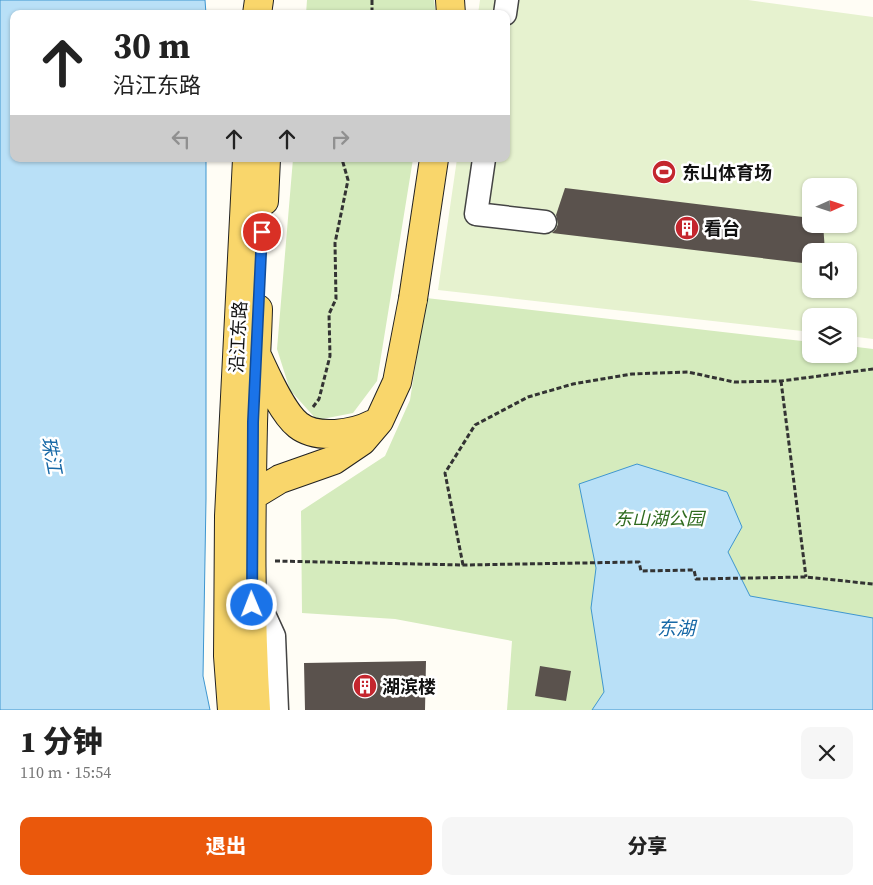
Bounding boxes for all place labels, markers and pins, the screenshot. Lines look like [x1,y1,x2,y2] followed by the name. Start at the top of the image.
[651,159,677,185] sports icon: 东山体育场
[682,160,772,185] place label: 东山体育场
[241,211,283,253] pin
[674,215,700,241] building icon: 看台
[704,216,740,241] place label: 看台
[352,673,378,699] building icon: 湖滨楼
[382,674,436,699] place label: 湖滨楼

